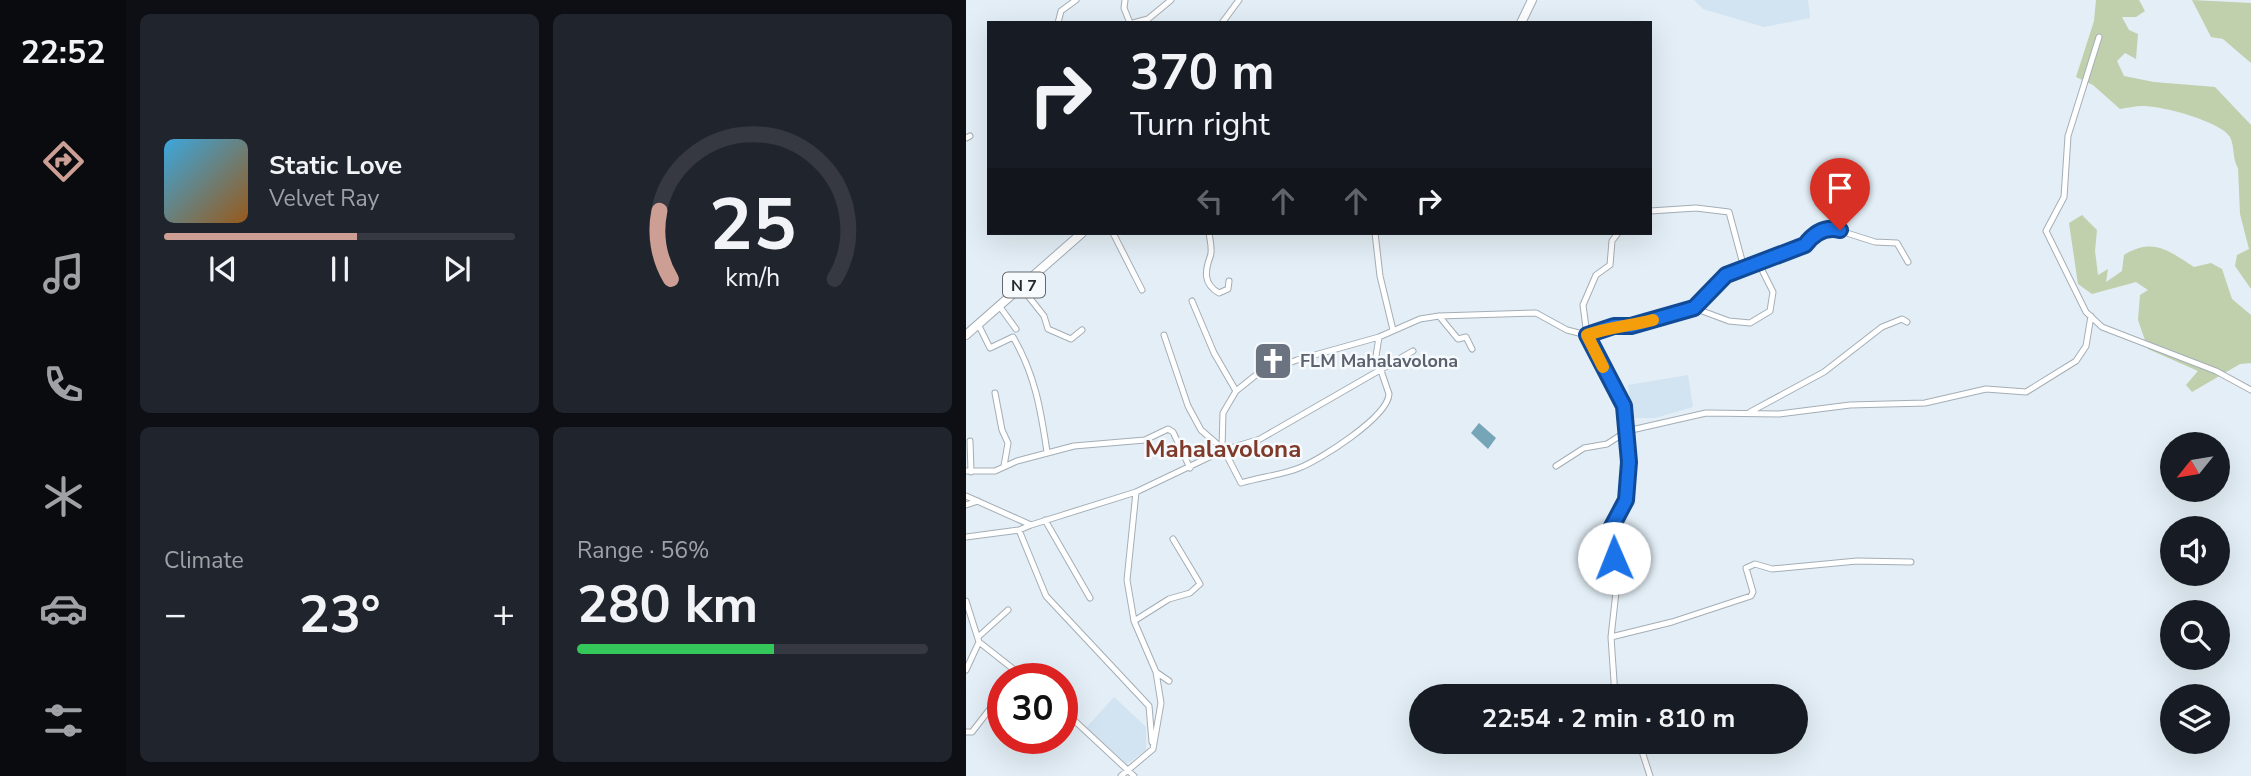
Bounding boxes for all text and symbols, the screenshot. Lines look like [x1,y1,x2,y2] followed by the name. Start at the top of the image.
[21,31,105,74] text: 22:52
[1130,39,1274,106] text: 370 m
[1015,49,1106,140] icon: right
[1130,103,1270,146] text: Turn right
[39,137,88,186] icon: directions
[269,148,402,183] text: Static Love
[1810,158,1870,230] pin
[1821,169,1859,207] icon: arrive
[709,176,796,276] text: 25
[1191,182,1229,220] icon: left
[1264,182,1302,220] icon: ahead
[1337,182,1375,220] icon: ahead
[1410,182,1448,220] icon: right
[269,183,379,214] text: Velvet Ray
[39,249,88,298] icon: music
[204,250,242,288] icon: previous
[321,250,359,288] icon: pause
[438,250,476,288] icon: next
[725,261,780,295] text: km/h
[1003,272,1045,298] road number: N 7
[1252,340,1294,382] church icon: FLM Mahalavolona
[1300,349,1458,373] place label: FLM Mahalavolona
[39,360,88,409] icon: phone
[2160,432,2230,502] north arrow
[2160,432,2230,754] map controls
[1145,433,1301,465] district label: Mahalavolona
[39,472,88,521] icon: climate
[2160,516,2230,586] button: sound
[1577,521,1651,595] position arrow
[577,535,709,566] text: Range · 56%
[164,545,244,576] text: Climate
[577,569,758,640] text: 280 km
[298,579,381,650] text: 23°
[39,584,88,633] icon: car
[164,589,187,640] text: −
[492,589,515,640] text: +
[2160,600,2230,670] button: search
[987,663,1078,754] speed limit sign: 30
[2160,684,2230,754] button: layers
[39,696,88,745] icon: filters
[1482,701,1735,736] text: 22:54 · 2 min · 810 m

